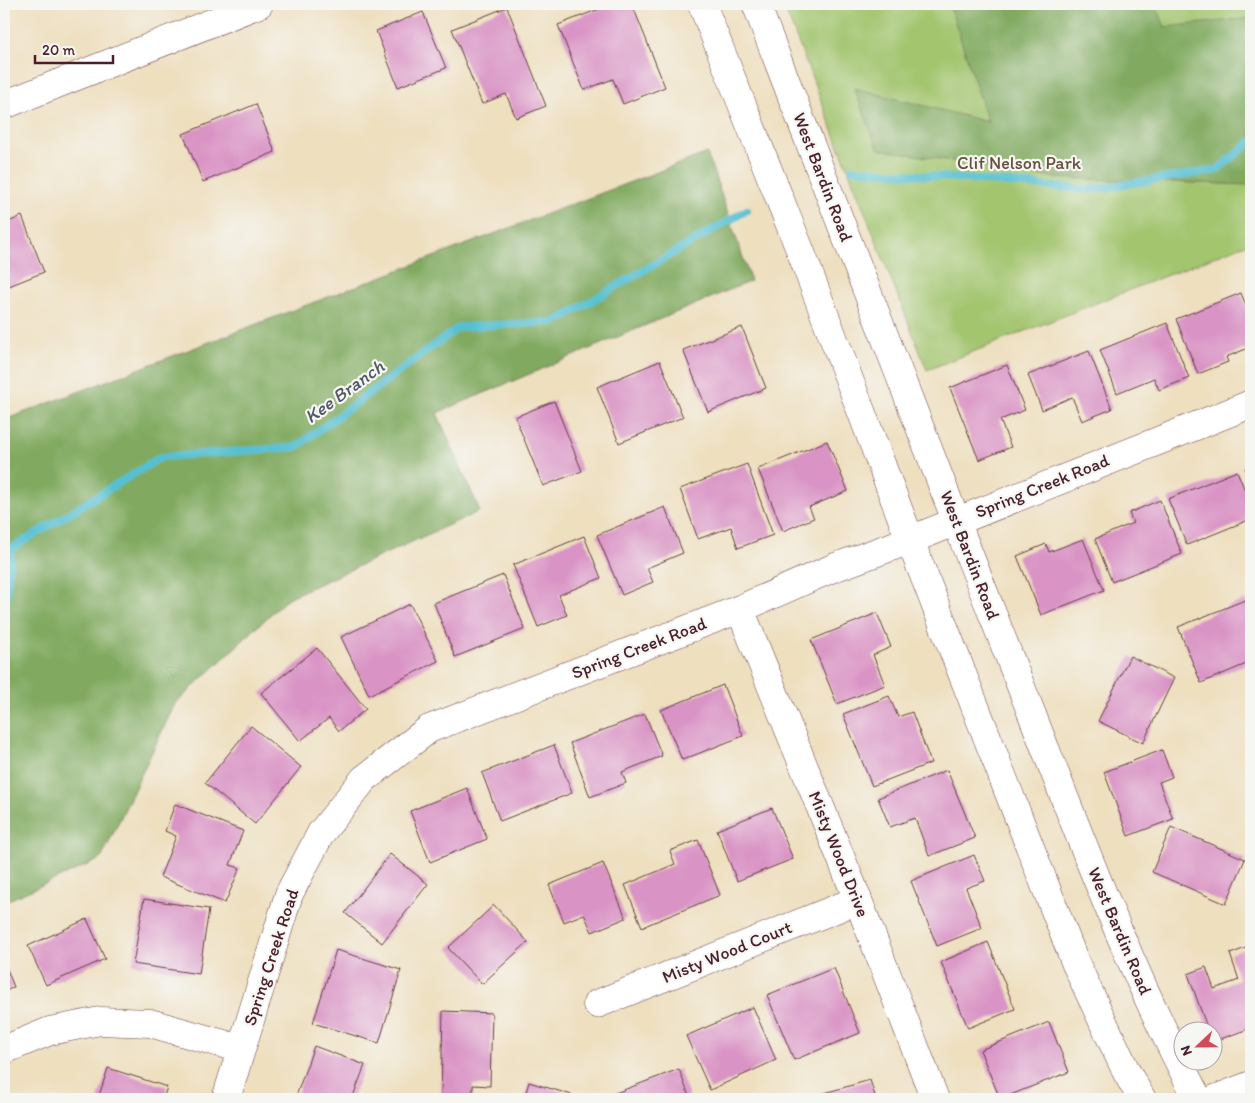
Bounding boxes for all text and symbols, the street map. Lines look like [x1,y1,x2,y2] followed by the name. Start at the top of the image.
[35,32,112,64] scale bar
[42,41,76,59] text: 20 m
[788,109,858,245] street label: West Bardin Road
[957,152,1082,174] park label: Clif Nelson Park
[300,354,389,428] water label: Kee Branch
[972,449,1112,523] street label: Spring Creek Road
[935,487,1005,623] street label: West Bardin Road
[568,612,710,684] street label: Spring Creek Road
[804,788,874,920] street label: Misty Wood Drive
[1083,864,1157,998] street label: West Bardin Road
[238,886,304,1028] street label: Spring Creek Road
[659,916,795,988] street label: Misty Wood Court
[1172,1020,1222,1070] north arrow
[1177,1043,1196,1058] text: N

